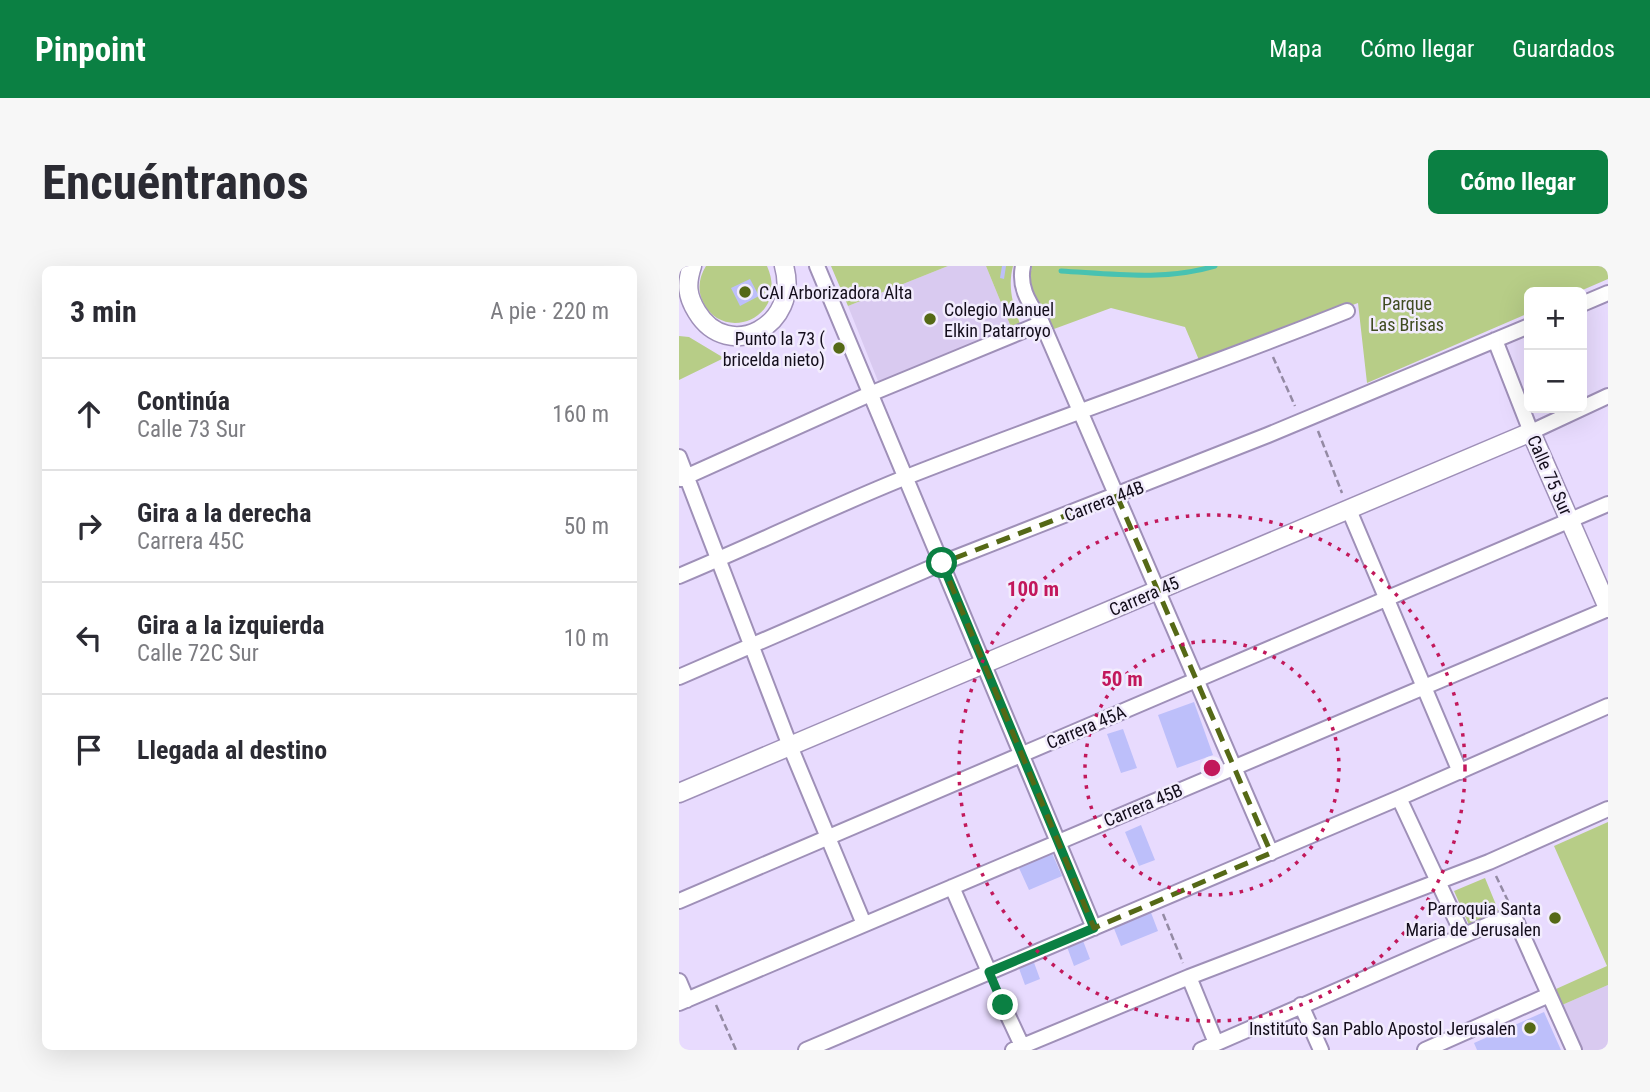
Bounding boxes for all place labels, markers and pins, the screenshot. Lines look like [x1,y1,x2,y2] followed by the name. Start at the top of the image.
[759,282,912,303] place label: CAI Arborizadora Alta
[737,284,753,300] marker: CAI Arborizadora Alta
[944,299,1054,341] place label: Colegio Manuel Elkin Patarroyo
[922,311,938,327] marker: Colegio Manuel Elkin Patarroyo
[723,328,825,371] place label: Punto la 73 ( bricelda nieto)
[831,340,847,356] marker: Punto la 73 ( bricelda nieto)
[1200,756,1224,780] centre of rings
[1405,898,1541,940] place label: Parroquia Santa Maria de Jerusalen
[1547,910,1563,926] marker: Parroquia Santa Maria de Jerusalen
[1249,1018,1516,1039] place label: Instituto San Pablo Apostol Jerusalen
[1522,1020,1538,1036] marker: Instituto San Pablo Apostol Jerusalen

